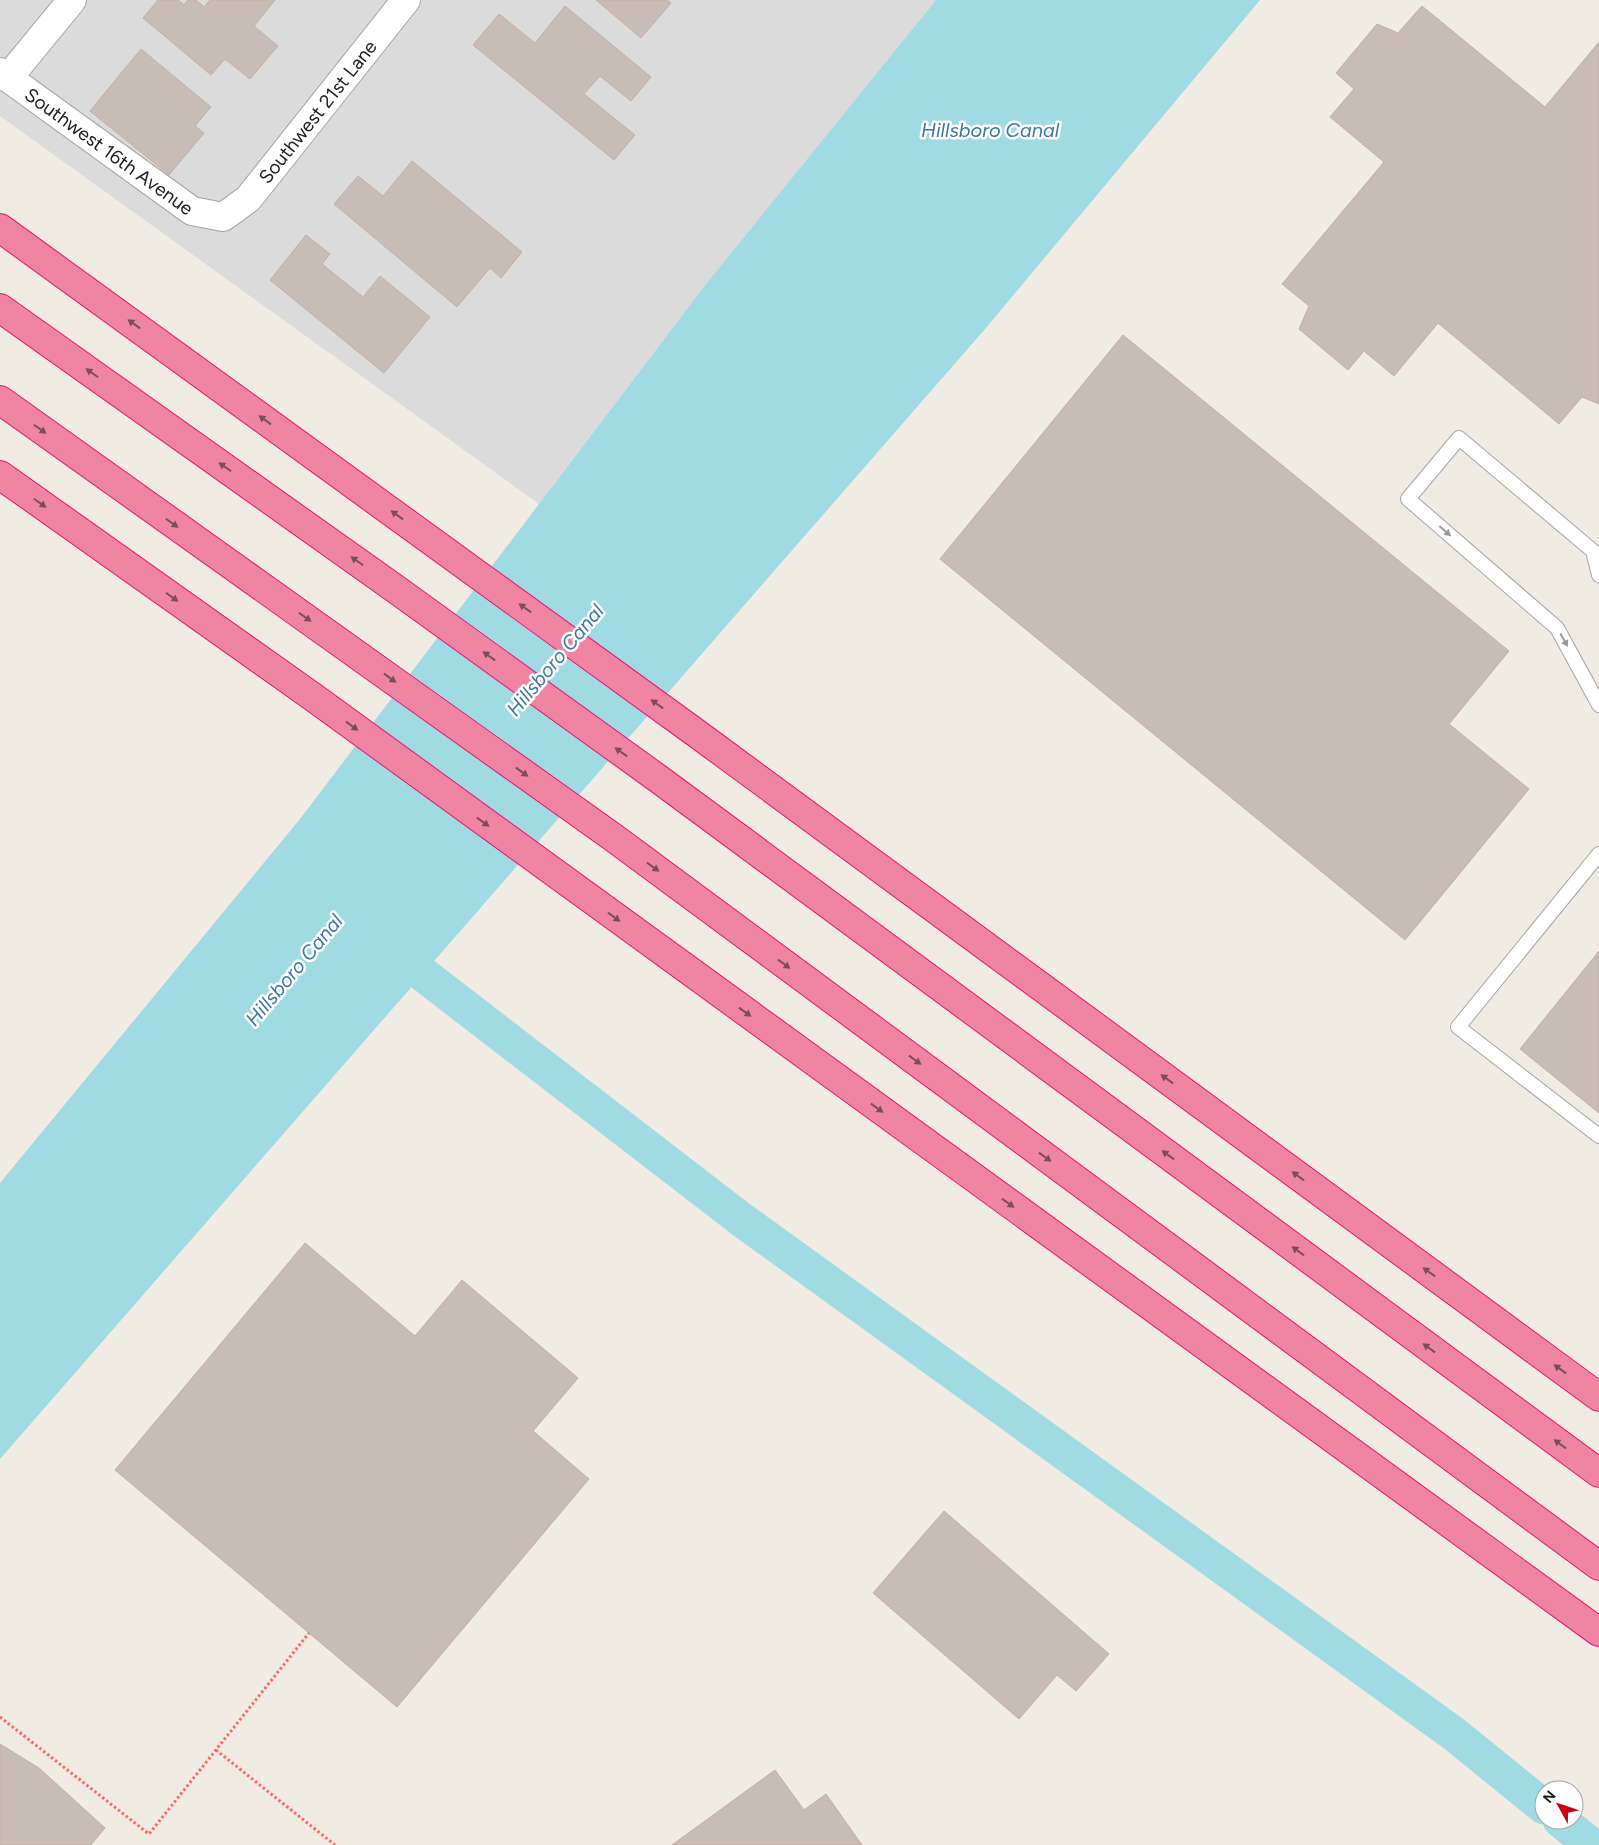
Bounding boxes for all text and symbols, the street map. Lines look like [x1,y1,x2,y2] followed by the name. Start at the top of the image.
[254,36,382,188] street label: Southwest 21st Lane
[20,83,198,220] street label: Southwest 16th Avenue
[921,118,1060,142] water label: Hillsboro Canal
[127,320,140,330] one-way arrow
[85,368,99,378] one-way arrow
[258,415,272,425] one-way arrow
[33,424,47,434] one-way arrow
[218,462,232,472] one-way arrow
[33,498,47,508] one-way arrow
[390,510,404,520] one-way arrow
[165,518,179,528] one-way arrow
[1438,525,1451,536] one-way arrow
[351,556,364,567] one-way arrow
[165,592,179,602] one-way arrow
[501,599,609,721] water label: Hillsboro Canal
[519,604,532,614] one-way arrow
[298,612,311,622] one-way arrow
[1559,634,1568,647] one-way arrow
[482,651,496,661] one-way arrow
[383,673,397,683] one-way arrow
[650,699,664,709] one-way arrow
[345,721,359,731] one-way arrow
[615,746,628,757] one-way arrow
[515,767,529,777] one-way arrow
[476,816,489,827] one-way arrow
[646,862,660,872] one-way arrow
[240,909,348,1031] water label: Hillsboro Canal
[607,912,621,922] one-way arrow
[777,959,791,969] one-way arrow
[739,1007,752,1017] one-way arrow
[908,1055,921,1066] one-way arrow
[1161,1074,1174,1085] one-way arrow
[870,1103,884,1113] one-way arrow
[1161,1150,1174,1160] one-way arrow
[1038,1152,1052,1162] one-way arrow
[1291,1171,1305,1181] one-way arrow
[1002,1198,1015,1208] one-way arrow
[1291,1246,1305,1256] one-way arrow
[1422,1267,1436,1277] one-way arrow
[1423,1342,1436,1353] one-way arrow
[1554,1363,1567,1374] one-way arrow
[1553,1439,1567,1449] one-way arrow
[1534,1780,1584,1830] north arrow
[1539,1787,1559,1807] text: N

